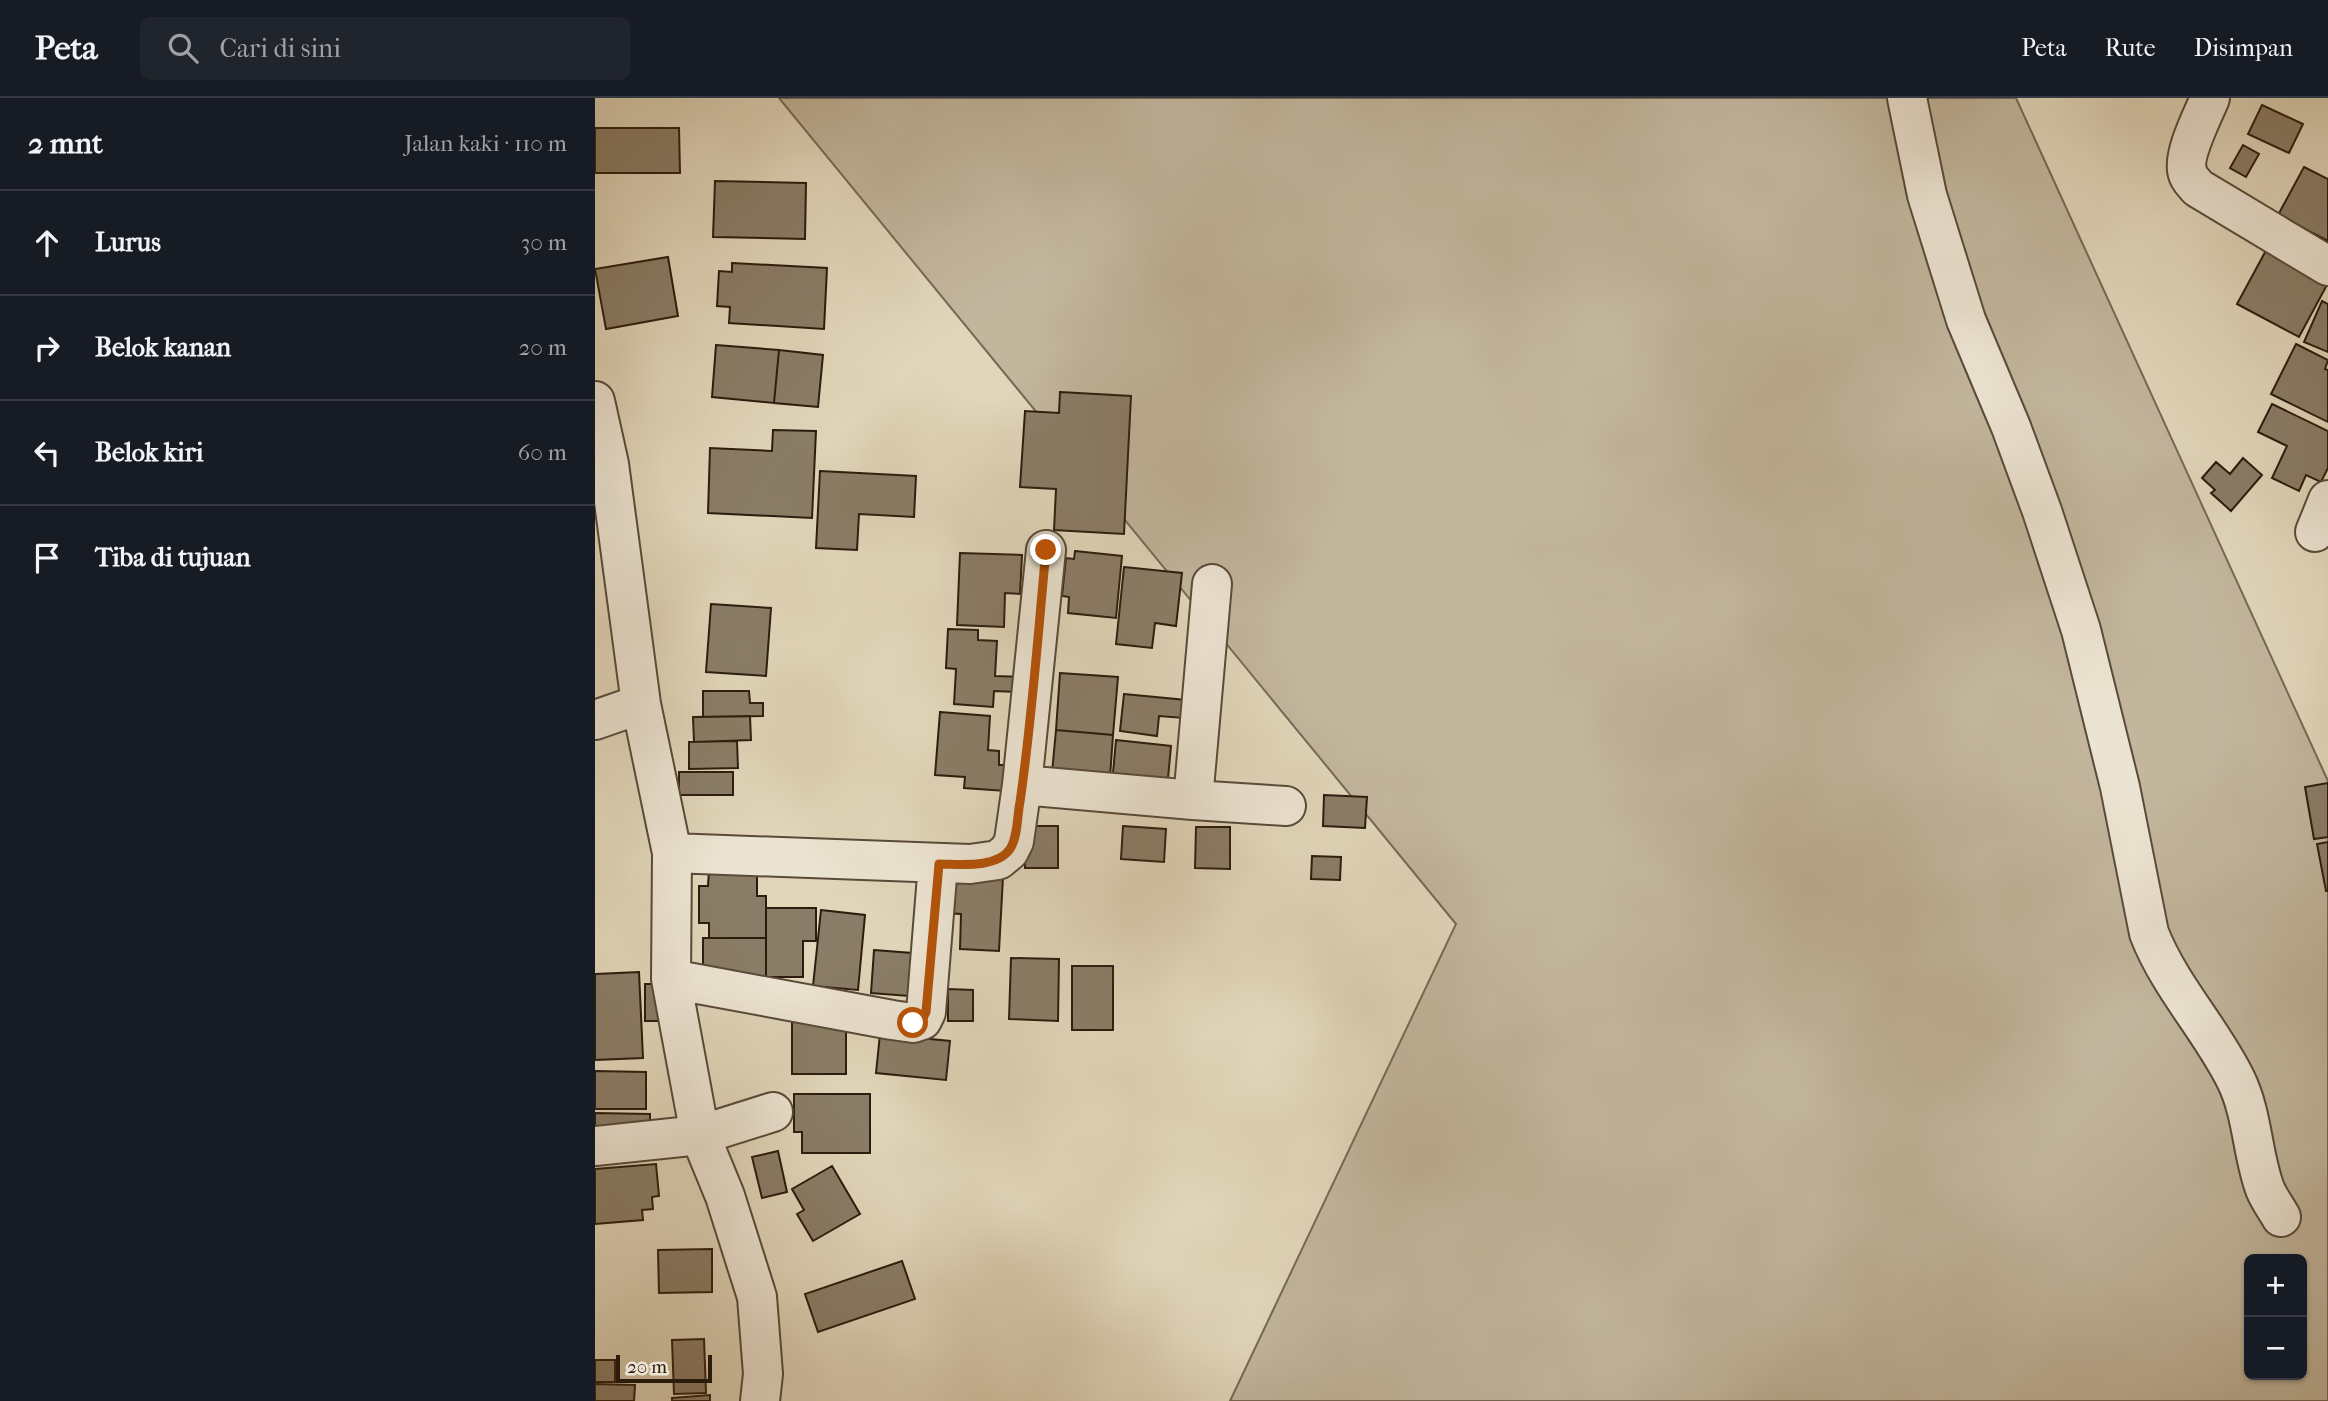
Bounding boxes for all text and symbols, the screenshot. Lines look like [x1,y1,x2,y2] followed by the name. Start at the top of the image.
[140,17,630,80] search box
[35,29,98,68] text: Peta
[164,29,202,67] icon: search
[220,33,341,64] text: Cari di sini
[2021,34,2067,62] text: Peta
[2105,34,2156,62] text: Rute
[2194,34,2293,62] text: Disimpan
[28,126,103,161] text: 2 mnt
[404,130,567,157] text: Jalan kaki · 110 m
[28,224,66,262] icon: ahead
[95,227,161,258] text: Lurus
[521,229,567,256] text: 30 m
[28,329,66,367] icon: right
[95,332,231,363] text: Belok kanan
[518,334,567,361] text: 20 m
[28,434,66,472] icon: left
[95,437,203,468] text: Belok kiri
[518,439,567,466] text: 60 m
[1030,534,1061,565] route end
[28,539,66,577] icon: arrive
[95,542,251,573] text: Tiba di tujuan
[897,1007,928,1038] route start
[2244,1254,2307,1380] map controls
[2244,1254,2307,1317] button: +
[2244,1317,2307,1380] button: −
[616,1352,712,1384] scale bar
[627,1356,667,1378] text: 20 m

